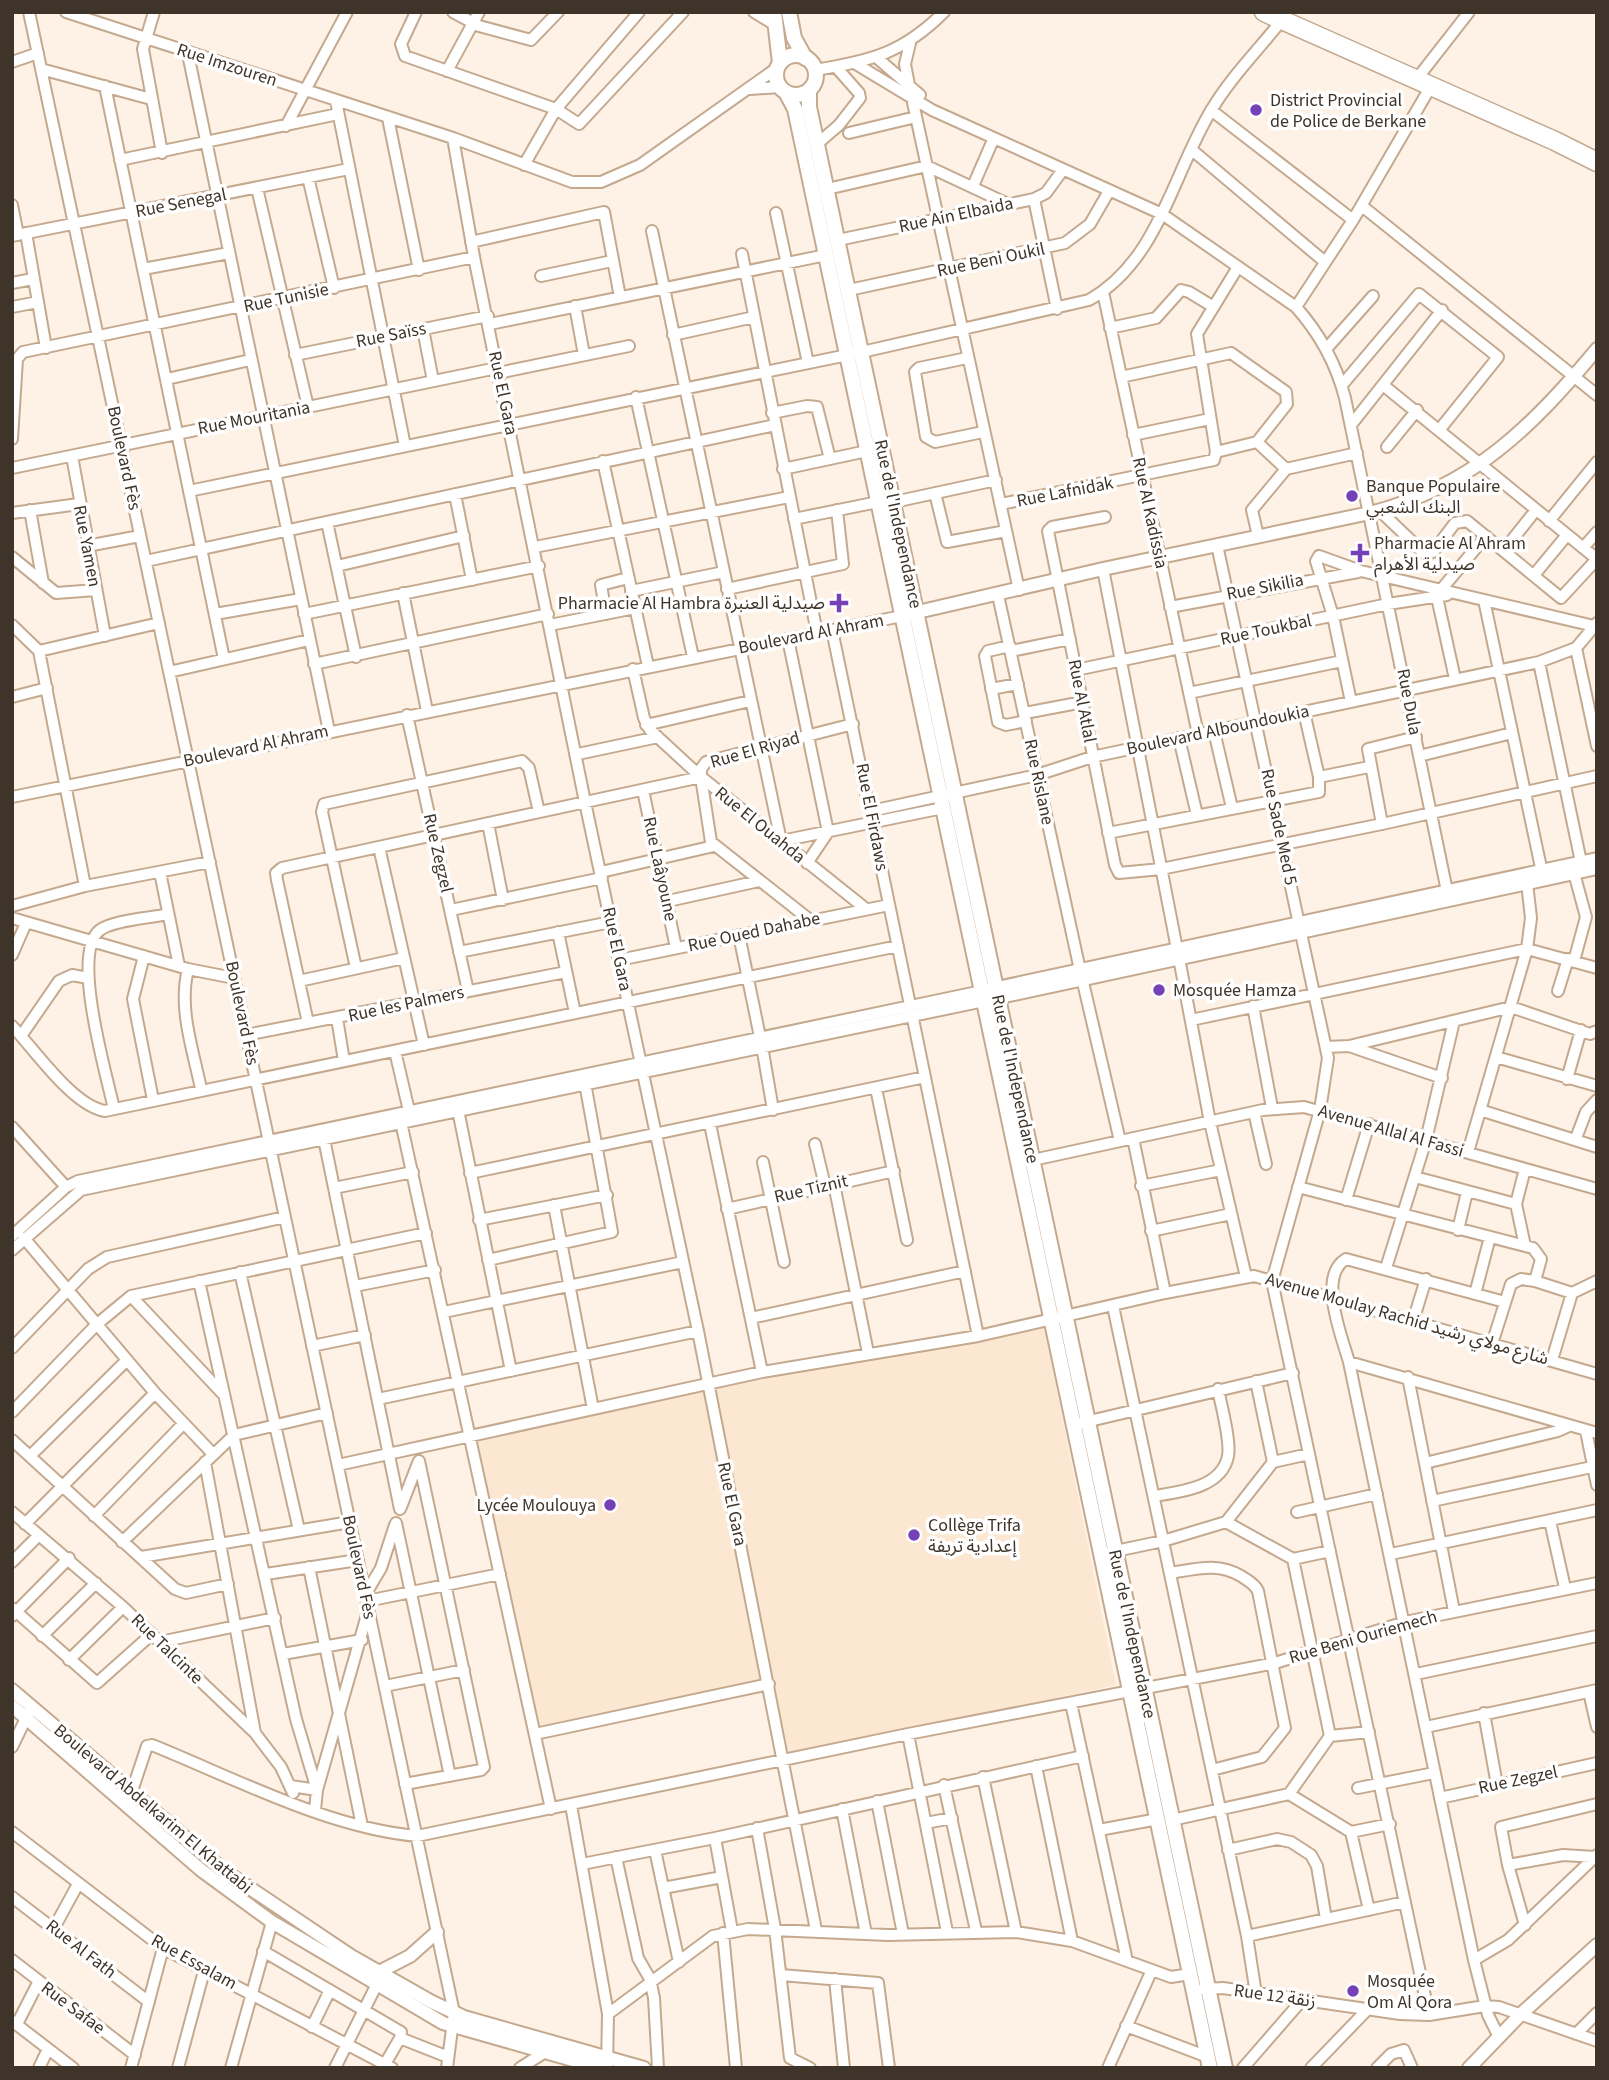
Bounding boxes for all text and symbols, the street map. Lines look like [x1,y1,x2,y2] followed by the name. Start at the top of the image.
[174,37,280,93] street label: Rue Imzouren
[1270,88,1426,134] place label: District Provincial de Police de Berkane
[1248,102,1264,118] marker: District Provincial de Police de Berkane
[133,182,229,224] street label: Rue Senegal
[896,191,1016,239] street label: Rue Ain Elbaida
[935,236,1047,284] street label: Rue Beni Oukil
[241,277,331,319] street label: Rue Tunisie
[354,316,428,354] street label: Rue Saïss
[482,349,524,437] street label: Rue El Gara
[196,395,312,441] street label: Rue Mouritania
[101,404,147,512] street label: Boulevard Fès
[868,437,928,611] street label: Rue de l'Independance
[1126,455,1174,571] street label: Rue Al Kadissia
[1015,470,1116,514] street label: Rue Lafnidak
[1366,474,1500,520] place label: Banque Populaire البنك الشعبي
[1344,488,1360,504] marker: Banque Populaire البنك الشعبي
[67,503,107,589] street label: Rue Yamen
[1374,531,1526,578] place label: Pharmacie Al Ahram صيدلية الأهرام
[1352,545,1368,561] marker: Pharmacie Al Ahram صيدلية الأهرام
[1224,567,1306,607] street label: Rue Sikilia
[558,591,825,616] place label: Pharmacie Al Hambra صيدلية العنبرة
[831,595,847,611] marker: Pharmacie Al Hambra صيدلية العنبرة
[736,608,886,660] street label: Boulevard Al Ahram
[1218,608,1314,652] street label: Rue Toukbal
[1062,657,1102,745] street label: Rue Al Atlal
[1390,667,1428,737] street label: Rue Dula
[1124,698,1312,762] street label: Boulevard Alboundoukia
[181,718,331,774] street label: Boulevard Al Ahram
[707,725,803,775] street label: Rue El Riyad
[1018,737,1060,827] street label: Rue Rislane
[849,761,895,873] street label: Rue El Firdaws
[1254,767,1304,888] street label: Rue Sade Med 5
[709,781,811,869] street label: Rue El Ouahda
[417,811,459,895] street label: Rue Zegzel
[637,814,683,924] street label: Rue Laâyoune
[596,905,638,993] street label: Rue El Gara
[686,906,823,958] street label: Rue Oued Dahabe
[219,959,265,1067] street label: Boulevard Fès
[1173,978,1297,1003] place label: Mosquée Hamza
[346,980,466,1028] street label: Rue les Palmers
[1151,982,1167,998] marker: Mosquée Hamza
[985,992,1045,1166] street label: Rue de l'Independance
[1315,1098,1467,1164] street label: Avenue Allal Al Fassi
[772,1168,850,1210] street label: Rue Tiznit
[1262,1267,1552,1372] street label: Avenue Moulay Rachid شارع مولاي رشيد
[711,1460,753,1548] street label: Rue El Gara
[476,1493,596,1518] place label: Lycée Moulouya
[602,1497,618,1513] marker: Lycée Moulouya
[336,1513,382,1621] street label: Boulevard Fès
[928,1513,1021,1559] place label: Collège Trifa إعدادية تريفة
[906,1527,922,1543] marker: Collège Trifa إعدادية تريفة
[1102,1547,1162,1721] street label: Rue de l'Independance
[1286,1604,1440,1670] street label: Rue Beni Ouriemech
[125,1608,209,1690] street label: Rue Talcinte
[48,1718,258,1900] street label: Boulevard Abdelkarim El Khattabi
[1476,1759,1560,1801] street label: Rue Zegzel
[40,1913,122,1985] street label: Rue Al Fath
[146,1928,242,1996] street label: Rue Essalam
[1367,1969,1452,2015] place label: Mosquée Om Al Qora
[36,1976,110,2040] street label: Rue Safae
[1232,1978,1318,2014] street label: Rue 12 زنقة
[1345,1983,1361,1999] marker: Mosquée Om Al Qora

